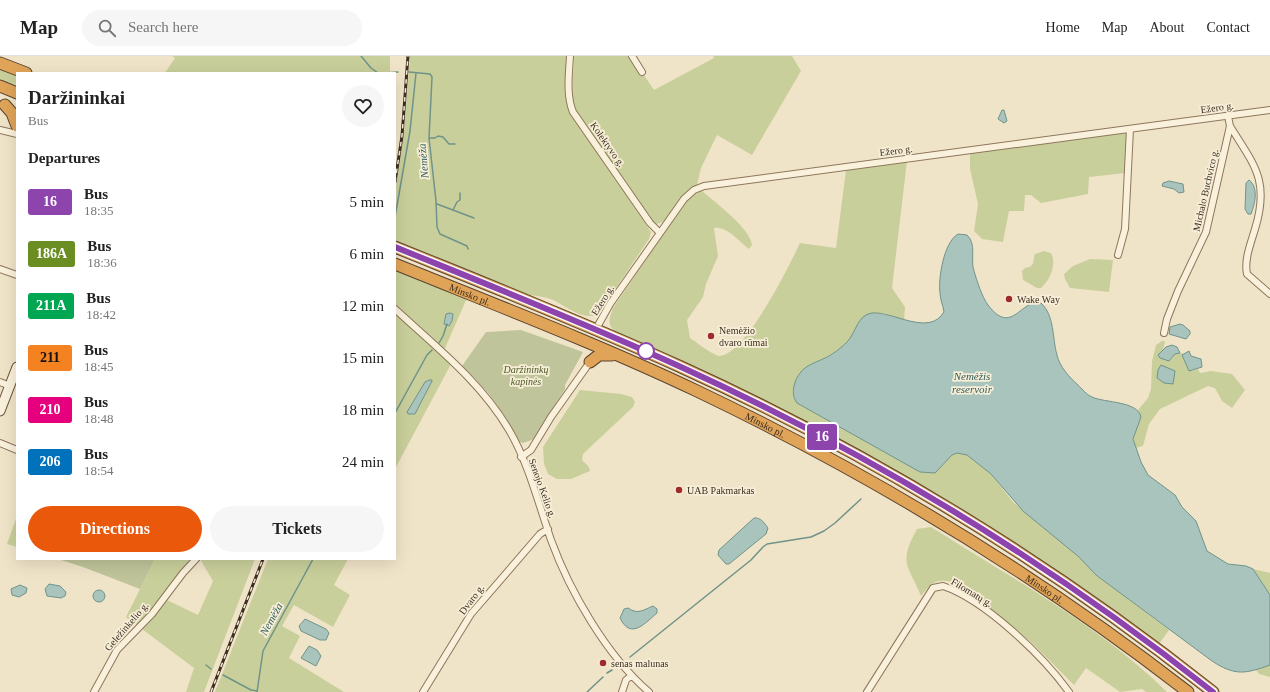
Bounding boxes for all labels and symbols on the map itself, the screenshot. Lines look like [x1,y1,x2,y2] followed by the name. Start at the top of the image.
[1200,100,1234,115] street label: Ežero g.
[588,120,627,169] street label: Kolektyvo g.
[415,143,431,180] water label: Nemėža
[879,143,913,158] street label: Ežero g.
[1191,148,1220,232] street label: Michalo Buchvico g.
[448,282,492,308] street label: Minsko pl.
[589,283,616,317] street label: Ežero g.
[1004,294,1014,304] marker: Wake Way
[1017,294,1060,305] place label: Wake Way
[719,325,768,348] place label: Nemėžio dvaro rūmai
[706,331,716,341] marker: Nemėžio dvaro rūmai
[637,342,655,360] unlabelled marker
[503,364,549,387] park label: Daržininkų kapinės
[952,370,993,395] water label: Nemėžis reservoir
[743,411,787,440] street label: Minsko pl.
[804,424,840,450] line badge: 16
[527,457,558,519] street label: Senojo Kelio g.
[674,485,684,495] marker: UAB Pakmarkas
[687,485,755,496] place label: UAB Pakmarkas
[1023,572,1066,606] street label: Minsko pl.
[949,576,994,609] street label: Filomatų g.
[456,582,486,617] street label: Dvaro g.
[102,600,151,653] street label: Geležinkelio g.
[257,600,285,638] water label: Nemėža
[598,658,608,668] marker: senas malunas
[611,658,669,669] place label: senas malunas

